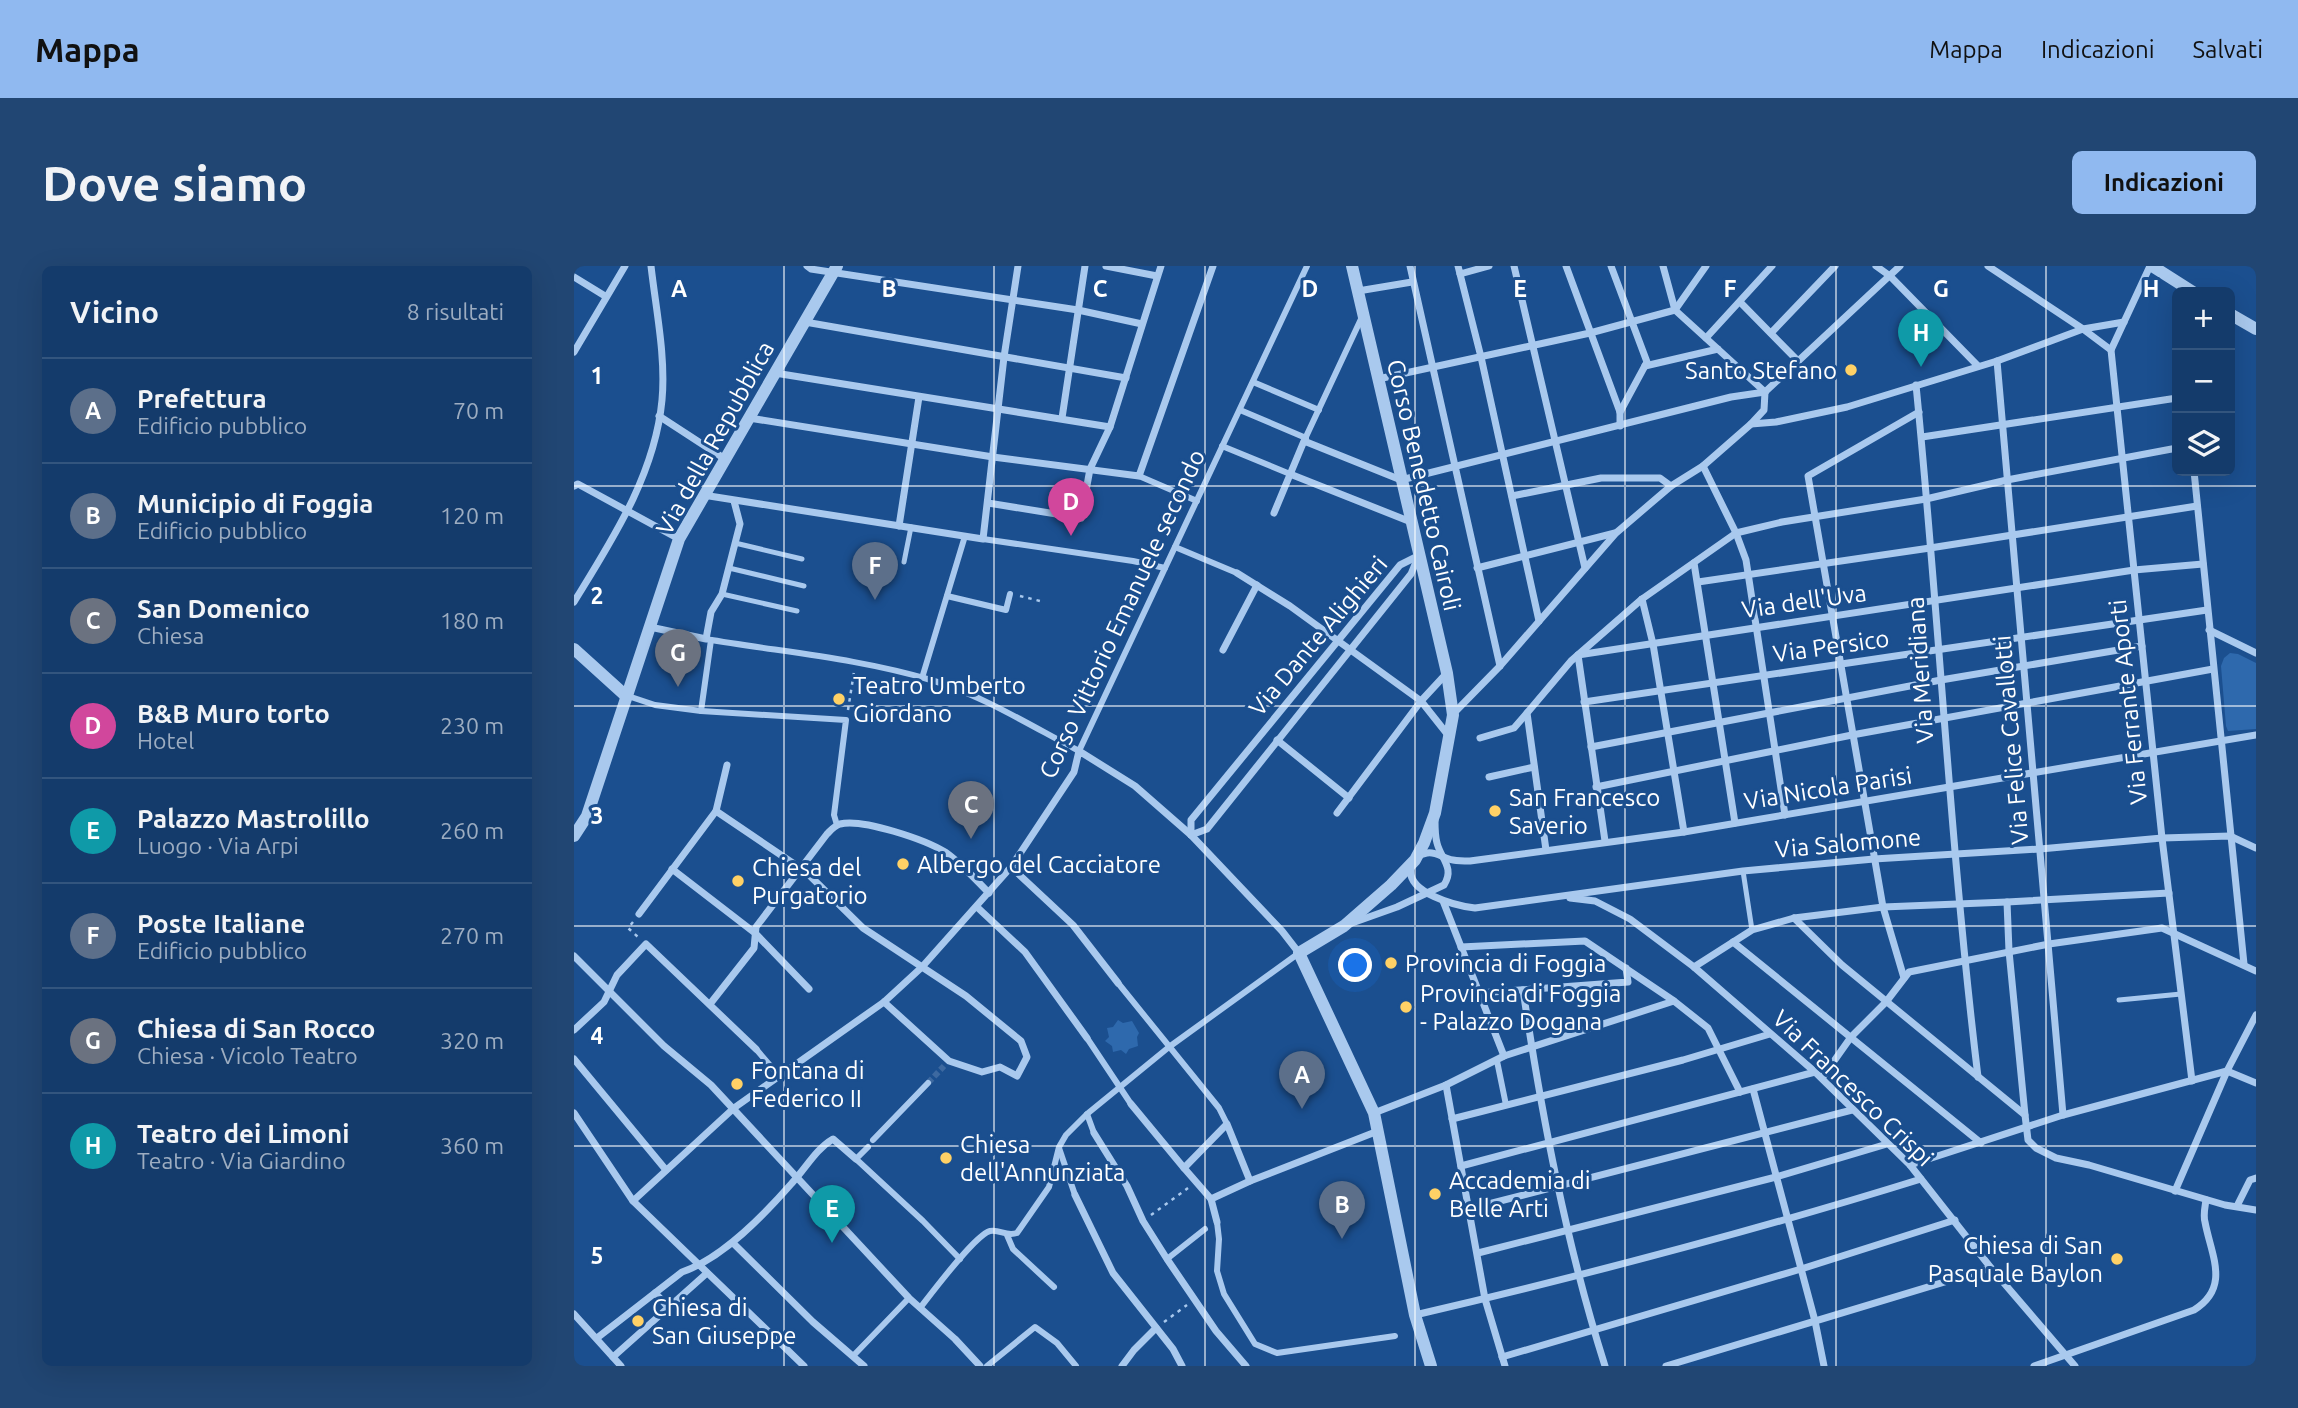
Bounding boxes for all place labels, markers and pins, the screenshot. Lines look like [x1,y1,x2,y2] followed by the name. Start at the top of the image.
[1898,309,1944,367] pin: H
[1685,357,1837,384] place label: Santo Stefano
[1843,362,1859,378] marker: Santo Stefano
[1048,478,1094,536] pin: D
[852,542,898,600] pin: F
[655,629,701,687] pin: G
[853,672,1026,727] place label: Teatro Umberto Giordano
[831,691,847,707] marker: Teatro Umberto Giordano
[948,781,994,839] pin: C
[1509,784,1660,839] place label: San Francesco Saverio
[1487,803,1503,819] marker: San Francesco Saverio
[917,851,1161,878] place label: Albergo del Cacciatore
[752,854,868,909] place label: Chiesa del Purgatorio
[895,856,911,872] marker: Albergo del Cacciatore
[730,873,746,889] marker: Chiesa del Purgatorio
[1405,950,1606,977] place label: Provincia di Foggia
[1383,955,1399,971] marker: Provincia di Foggia
[1420,980,1621,1035] place label: Provincia di Foggia - Palazzo Dogana
[1398,999,1414,1015] marker: Provincia di Foggia - Palazzo Dogana
[1279,1051,1325,1109] pin: A
[751,1057,864,1112] place label: Fontana di Federico II
[729,1076,745,1092] marker: Fontana di Federico II
[960,1131,1125,1186] place label: Chiesa dell'Annunziata
[938,1150,954,1166] marker: Chiesa dell'Annunziata
[1449,1167,1591,1222] place label: Accademia di Belle Arti
[1319,1181,1365,1239] pin: B
[809,1185,855,1243] pin: E
[1427,1186,1443,1202] marker: Accademia di Belle Arti
[1928,1232,2103,1287] place label: Chiesa di San Pasquale Baylon
[2109,1251,2125,1267] marker: Chiesa di San Pasquale Baylon
[652,1294,797,1349] place label: Chiesa di San Giuseppe
[630,1313,646,1329] marker: Chiesa di San Giuseppe

